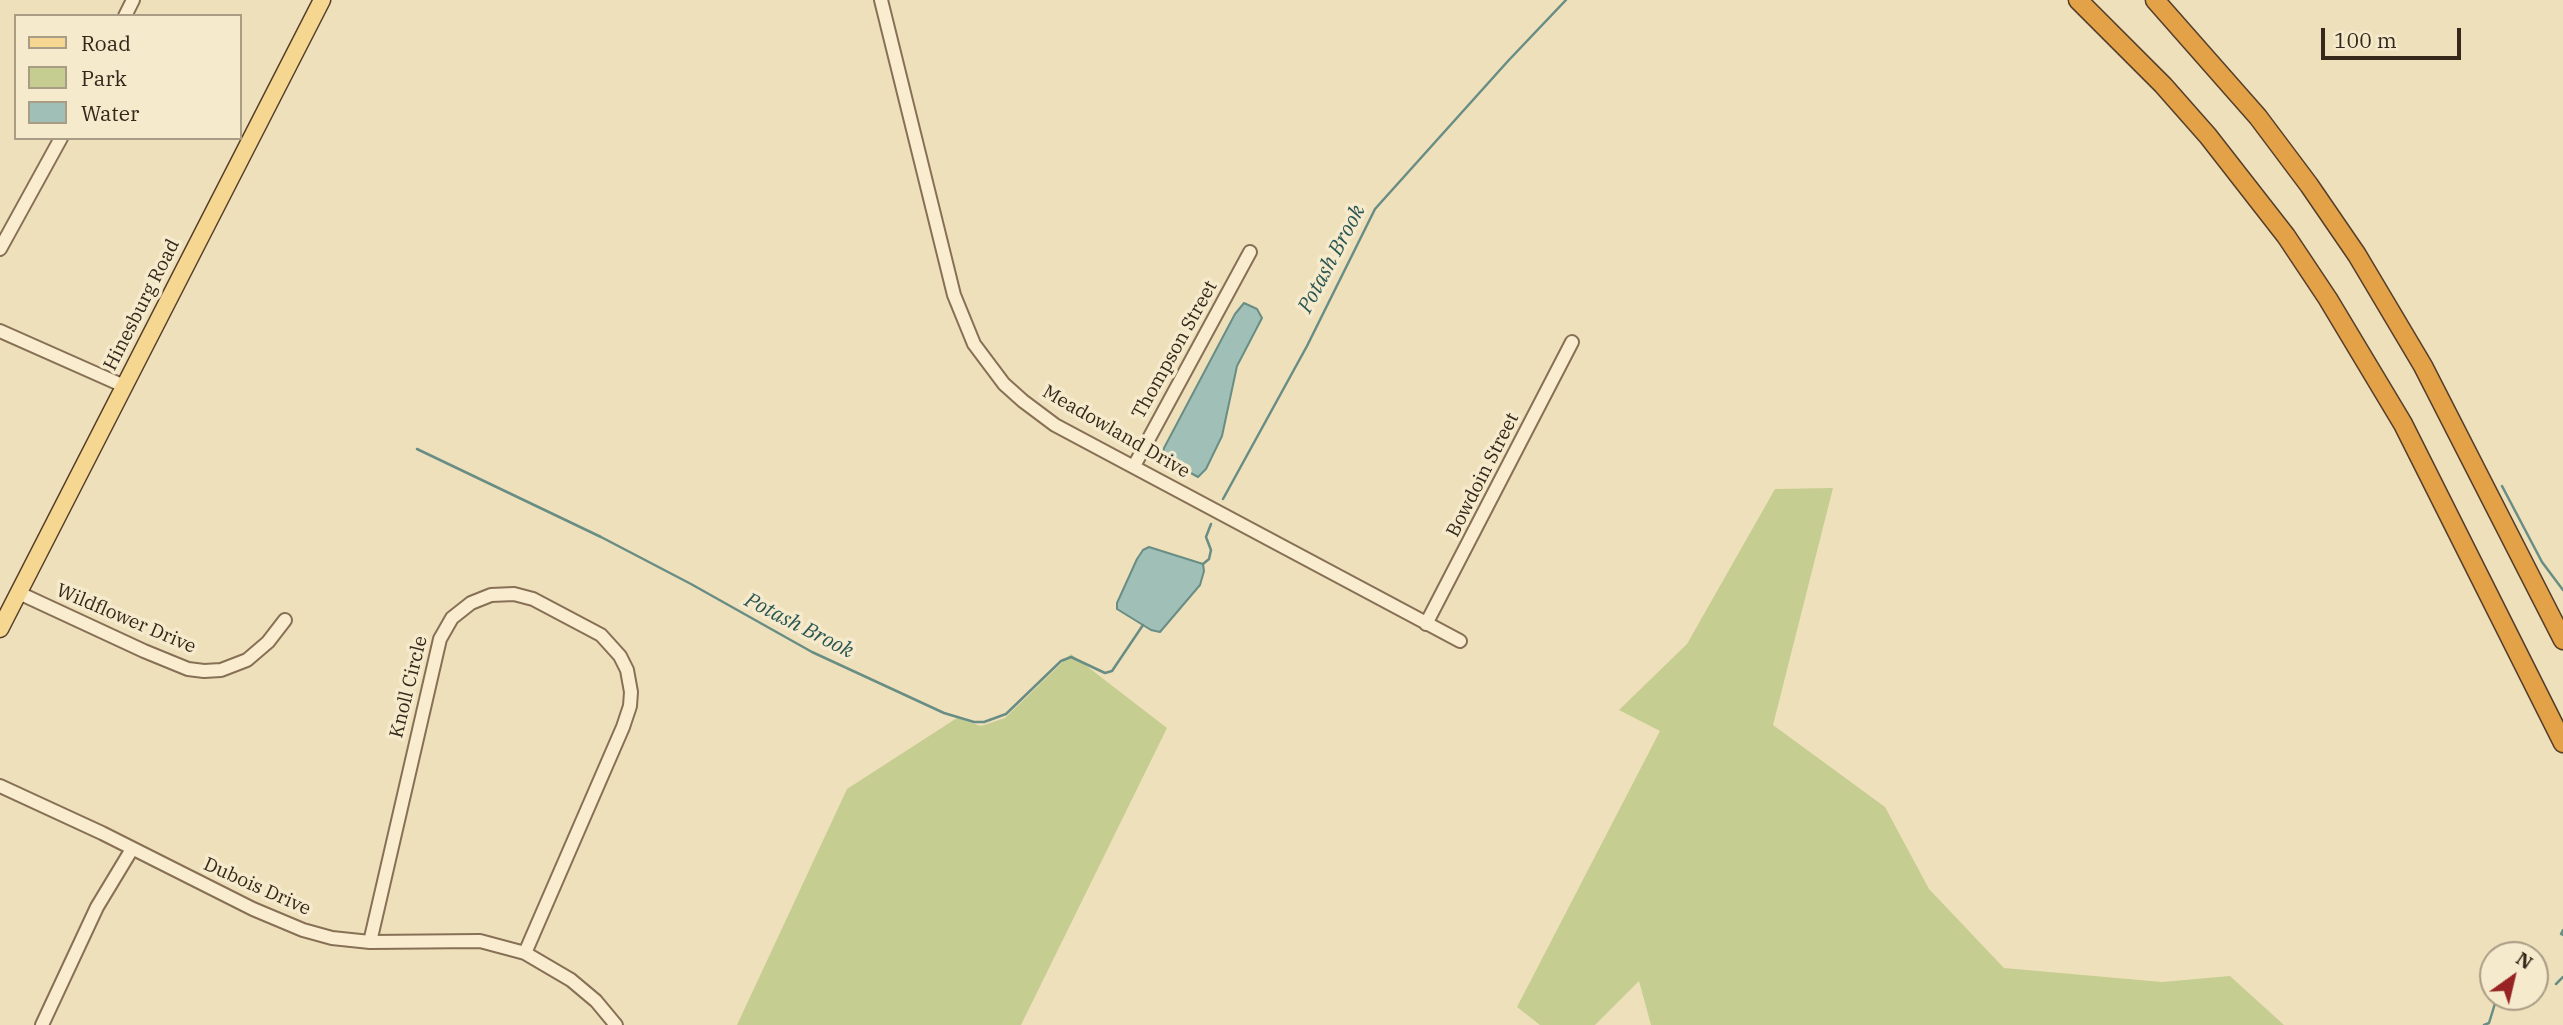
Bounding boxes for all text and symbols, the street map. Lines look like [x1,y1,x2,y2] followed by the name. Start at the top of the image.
[14,14,242,140] legend
[2325,14,2465,58] scale bar
[2334,26,2397,54] text: 100 m
[81,29,131,57] text: Road
[81,64,127,92] text: Park
[81,99,139,127] text: Water
[1293,201,1371,317] water label: Potash Brook
[99,236,185,374] street label: Hinesburg Road
[1128,277,1222,423] street label: Thompson Street
[1038,381,1194,483] street label: Meadowland Drive
[1442,409,1524,541] street label: Bowdoin Street
[53,579,199,659] street label: Wildflower Drive
[740,588,858,664] water label: Potash Brook
[385,634,433,740] street label: Knoll Circle
[200,853,314,921] street label: Dubois Drive
[2479,941,2549,1011] north arrow
[2512,946,2538,974] text: N

